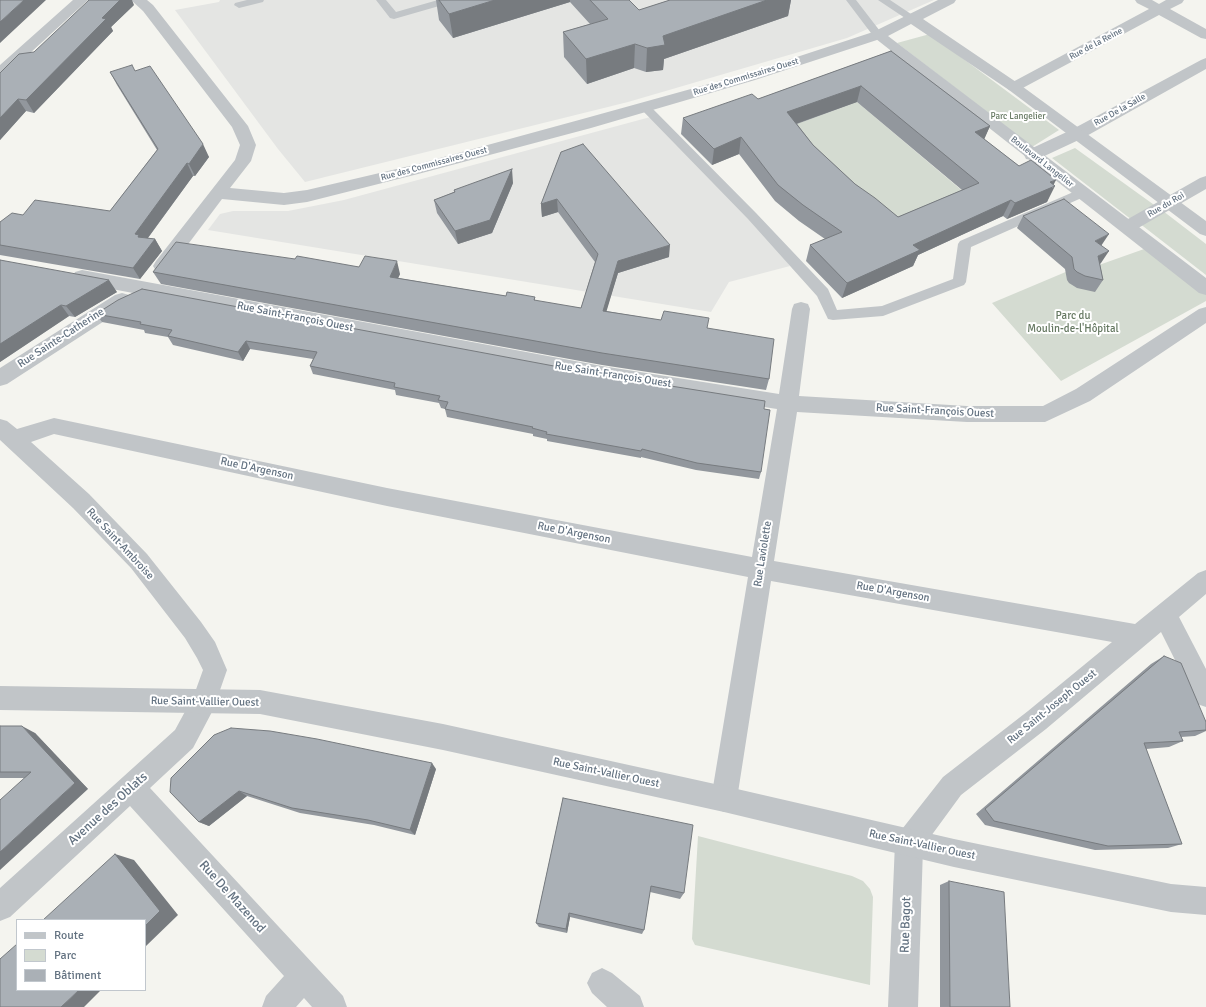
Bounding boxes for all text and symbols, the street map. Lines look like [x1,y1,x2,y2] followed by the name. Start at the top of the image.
[1068,25,1124,63] street label: Rue de la Reine
[692,56,800,98] street label: Rue des Commissaires Ouest
[1092,91,1148,129] street label: Rue De la Salle
[990,112,1046,122] park label: Parc Langelier
[1008,134,1076,190] street label: Boulevard Langelier
[380,145,488,183] street label: Rue des Commissaires Ouest
[1146,190,1186,220] street label: Rue du Roi
[236,299,354,335] street label: Rue Saint-François Ouest
[15,305,107,371] street label: Rue Sainte-Catherine
[1027,309,1119,335] park label: Parc du Moulin-de-l'Hôpital
[554,359,672,391] street label: Rue Saint-François Ouest
[876,401,994,421] street label: Rue Saint-François Ouest
[219,455,295,483] street label: Rue D'Argenson
[84,506,156,582] street label: Rue Saint-Ambroise
[536,519,612,547] street label: Rue D'Argenson
[751,520,775,588] street label: Rue Laviolette
[855,579,931,605] street label: Rue D'Argenson
[1005,667,1099,747] street label: Rue Saint-Joseph Ouest
[151,694,259,710] street label: Rue Saint-Vallier Ouest
[552,755,660,791] street label: Rue Saint-Vallier Ouest
[65,769,151,849] street label: Avenue des Oblats
[868,827,976,863] street label: Rue Saint-Vallier Ouest
[196,858,268,936] street label: Rue De Mazenod
[897,897,915,953] street label: Rue Bagot
[16,919,146,991] legend
[54,928,84,943] text: Route
[54,948,76,963] text: Parc
[54,968,101,983] text: Bâtiment

